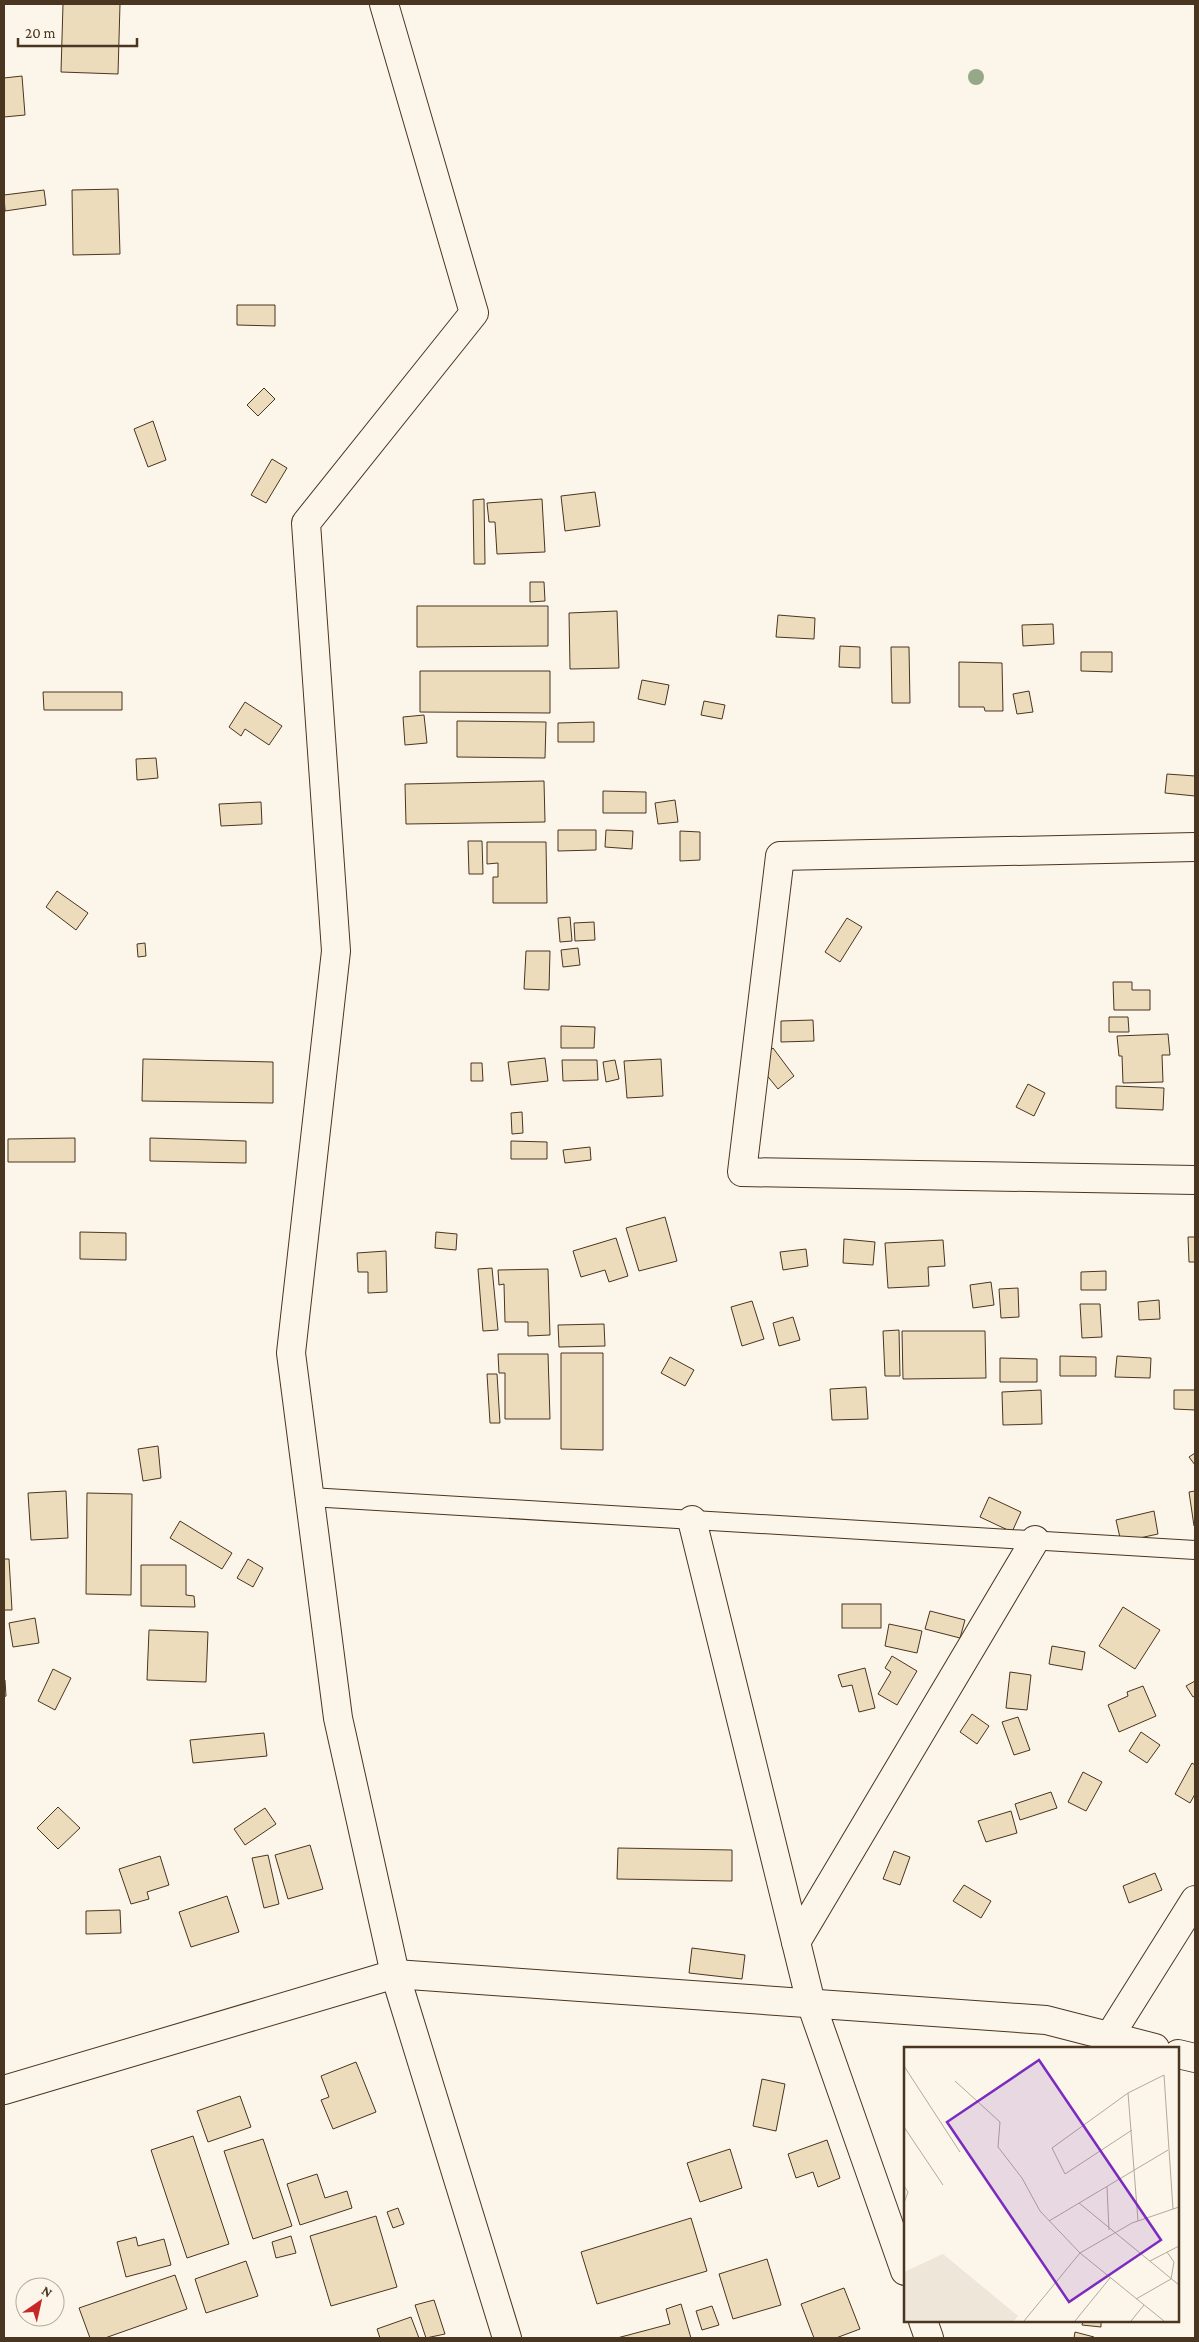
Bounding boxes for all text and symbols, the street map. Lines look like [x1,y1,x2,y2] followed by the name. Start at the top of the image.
[18,15,136,47] scale bar
[25,25,56,41] text: 20 m
[904,2047,1179,2322] inset map
[15,2277,65,2327] north arrow
[39,2282,56,2301] text: N

